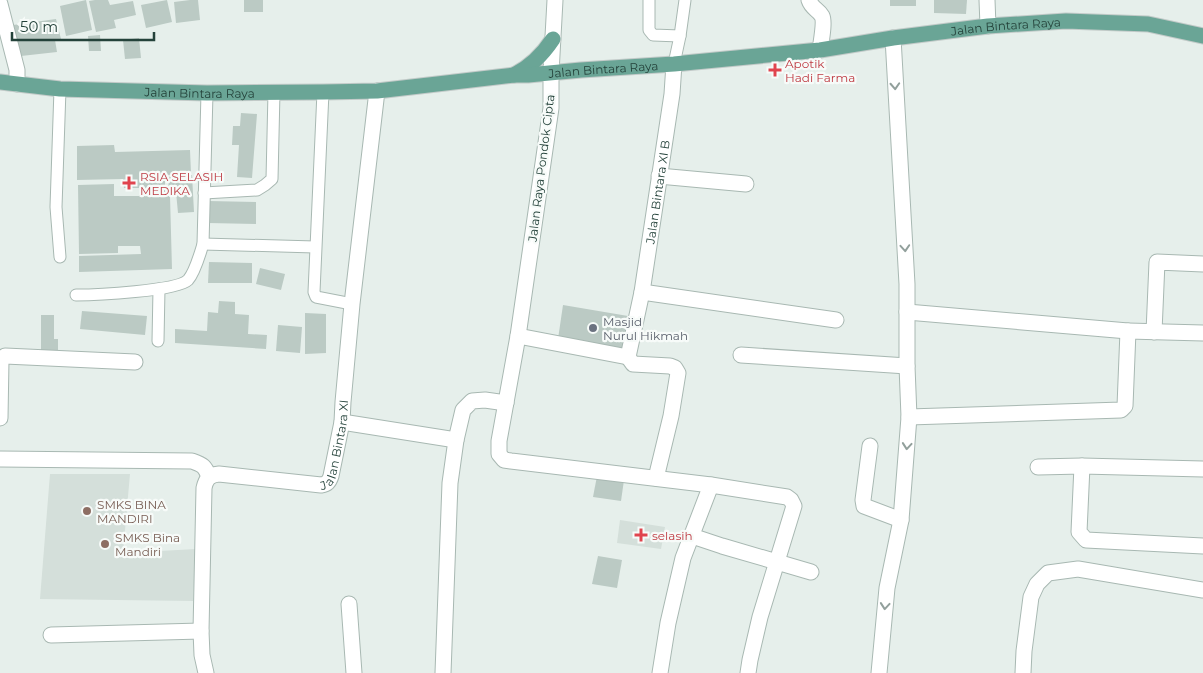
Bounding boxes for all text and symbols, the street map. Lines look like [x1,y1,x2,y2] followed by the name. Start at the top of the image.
[12,10,155,42] scale bar
[949,14,1061,38] street label: Jalan Bintara Raya
[20,17,58,36] text: 50 m
[785,56,855,85] place label: Apotik Hadi Farma
[547,58,659,81] street label: Jalan Bintara Raya
[769,64,781,76] marker: Apotik Hadi Farma
[890,82,901,90] one-way arrow
[143,84,255,101] street label: Jalan Bintara Raya
[524,93,557,243] street label: Jalan Raya Pondok Cipta
[642,139,672,246] street label: Jalan Bintara XI B
[140,169,223,198] place label: RSIA SELASIH MEDIKA
[122,176,136,190] marker: RSIA SELASIH MEDIKA
[899,245,910,253] one-way arrow
[603,314,688,343] place label: Masjid Nurul Hikmah
[587,322,599,334] marker: Masjid Nurul Hikmah
[317,399,351,493] street label: Jalan Bintara XI
[902,442,913,450] one-way arrow
[97,497,166,526] place label: SMKS BINA MANDIRI
[81,505,93,517] marker: SMKS BINA MANDIRI
[634,528,648,542] marker: selasih
[652,528,693,543] place label: selasih
[115,530,180,559] place label: SMKS Bina Mandiri
[99,538,111,550] marker: SMKS Bina Mandiri
[880,603,891,611] one-way arrow

